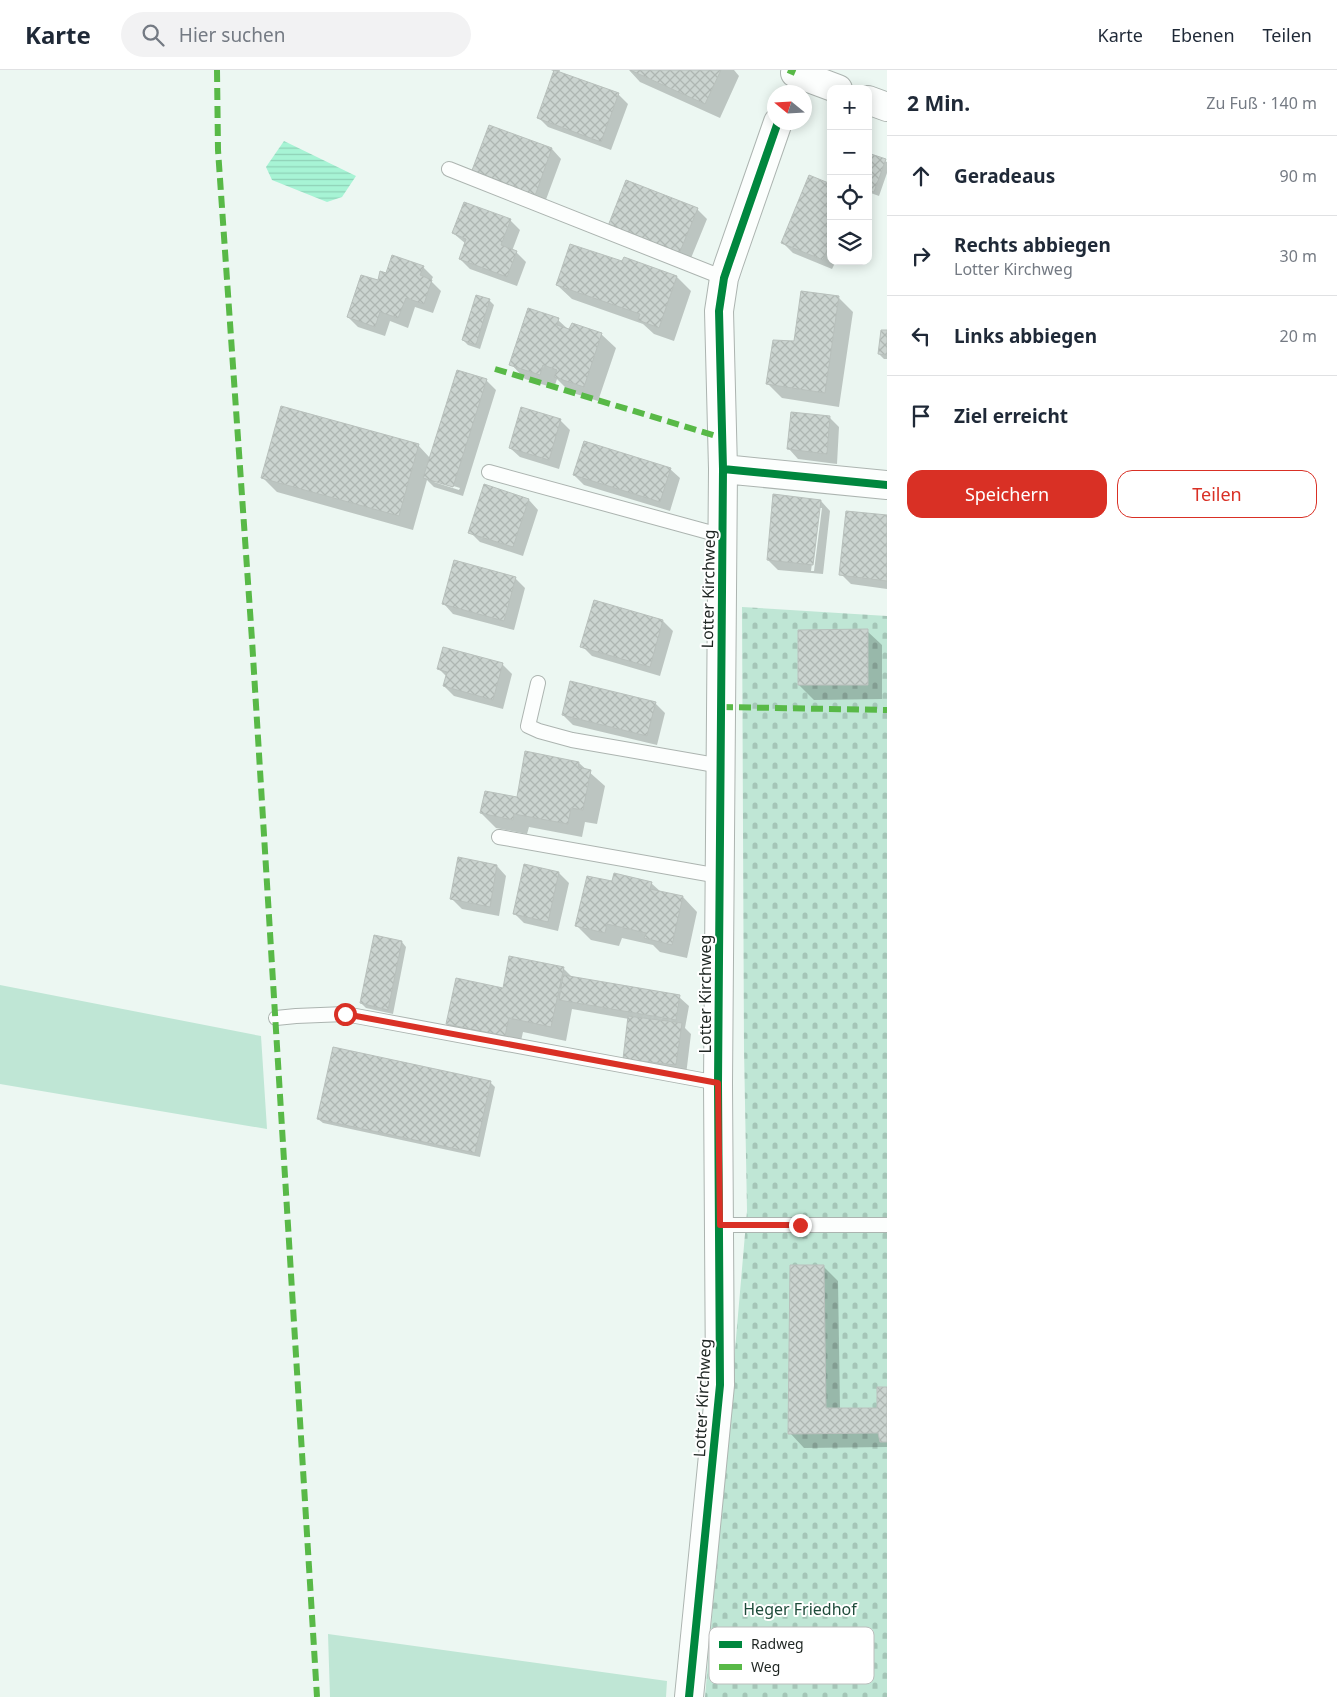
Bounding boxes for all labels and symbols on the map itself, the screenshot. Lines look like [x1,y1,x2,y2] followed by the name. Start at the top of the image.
[767,85,812,130] north arrow
[696,529,720,649] street label: Lotter Kirchweg
[694,935,716,1053] street label: Lotter Kirchweg
[334,1003,357,1026] route start
[789,1214,812,1237] route end
[688,1338,716,1458] street label: Lotter Kirchweg
[743,1598,858,1620] park label: Heger Friedhof
[709,1627,874,1684] legend
[751,1634,804,1653] text: Radweg
[751,1657,780,1676] text: Weg

